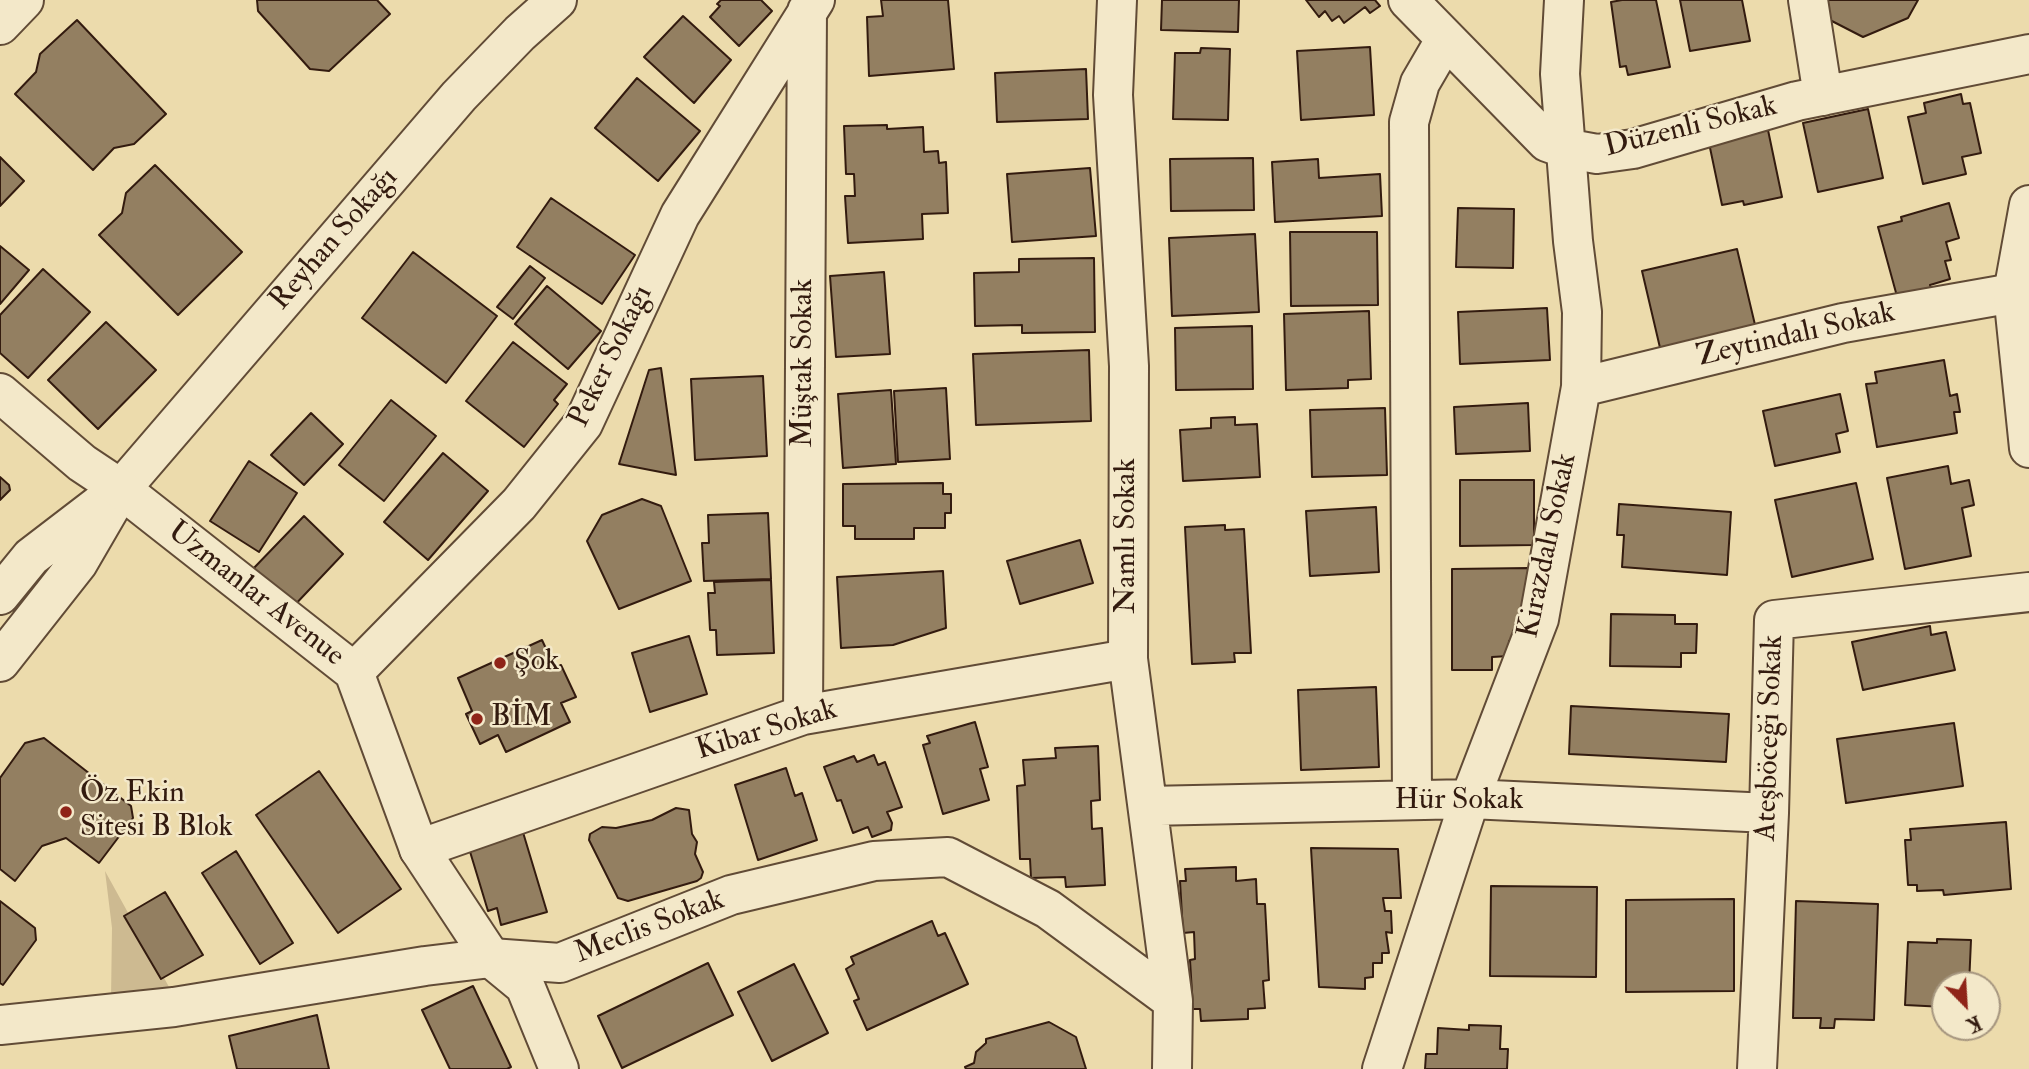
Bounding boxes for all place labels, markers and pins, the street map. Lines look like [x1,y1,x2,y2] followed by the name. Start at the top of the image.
[514,645,559,681] place label: Şok
[492,655,508,671] marker: Şok
[491,701,552,737] place label: BİM
[469,711,485,727] marker: BİM
[80,777,233,848] place label: Öz Ekin Sitesi B Blok
[58,804,74,820] marker: Öz Ekin Sitesi B Blok

